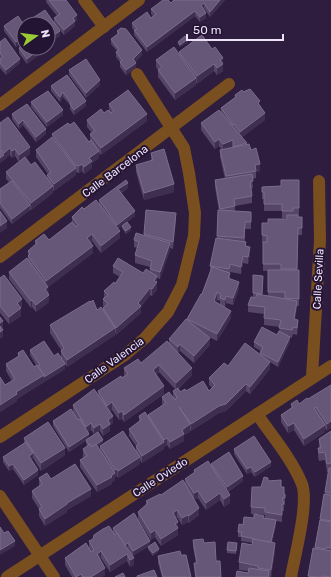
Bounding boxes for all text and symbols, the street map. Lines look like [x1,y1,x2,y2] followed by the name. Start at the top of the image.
[16,16,56,56] north arrow
[187,16,283,42] scale bar
[193,23,221,37] text: 50 m
[38,28,53,39] text: N
[80,142,151,200] street label: Calle Barcelona
[310,248,327,310] street label: Calle Sevilla
[82,334,147,386] street label: Calle Valencia
[130,455,190,500] street label: Calle Oviedo

